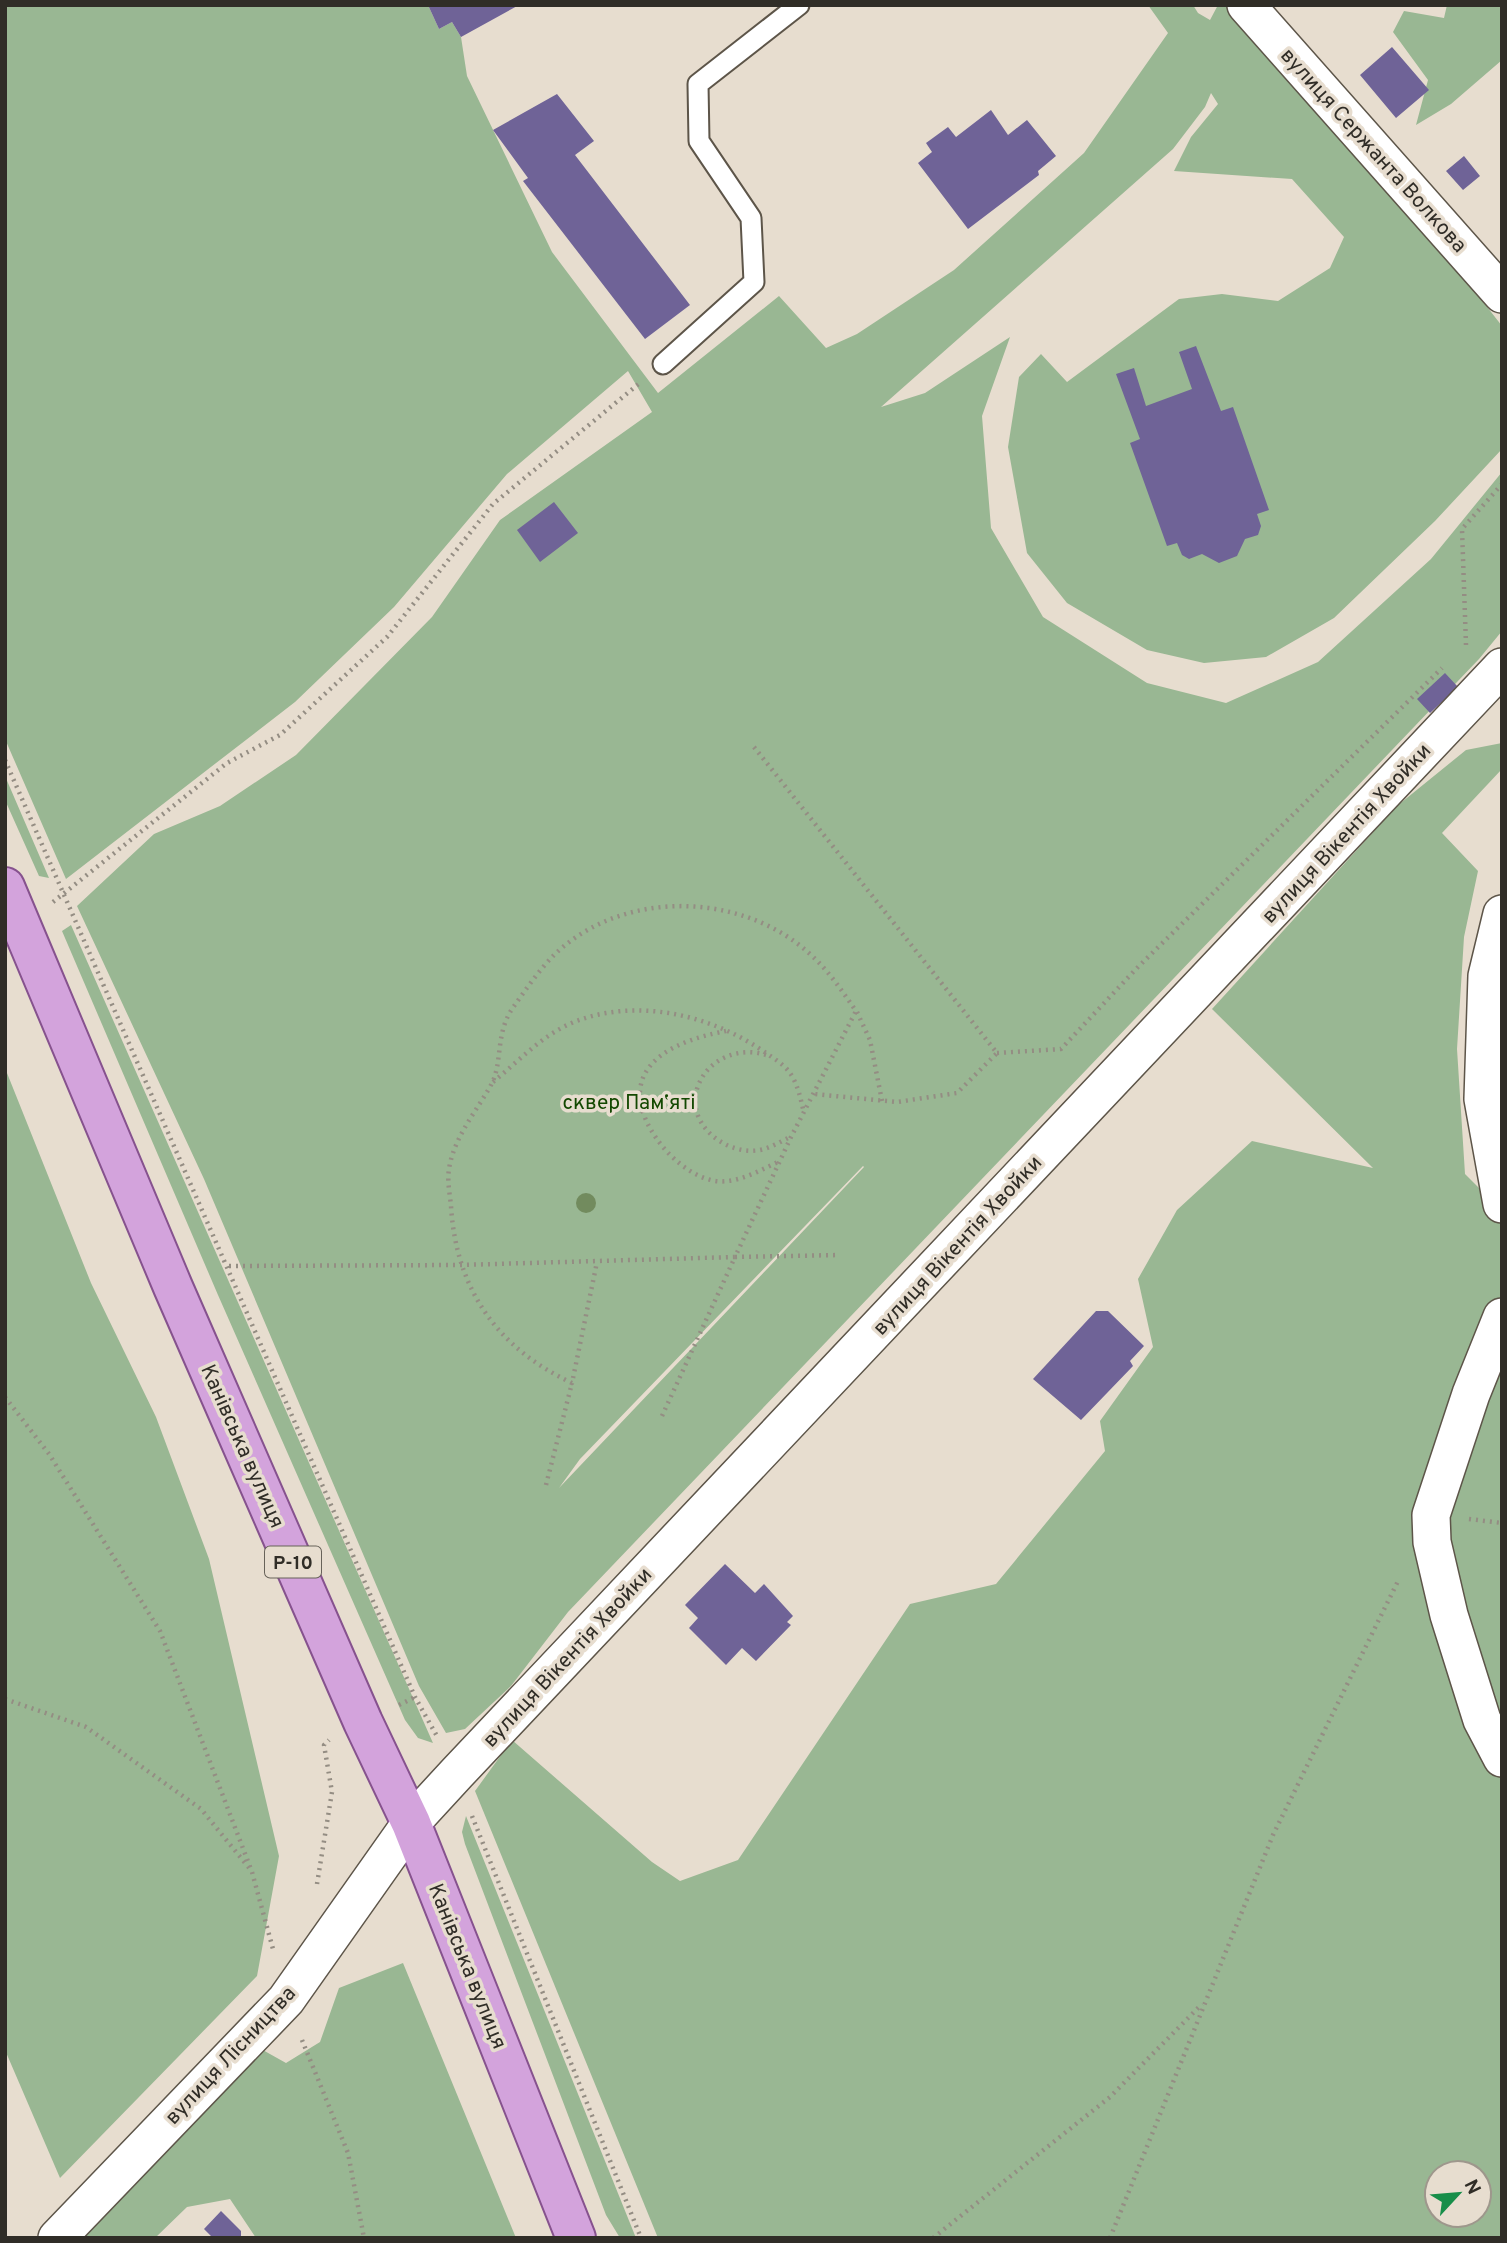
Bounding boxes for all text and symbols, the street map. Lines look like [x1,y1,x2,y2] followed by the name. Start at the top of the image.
[1274,43,1472,259] street label: вулиця Сержанта Волкова
[1257,738,1438,930] street label: вулиця Вікентія Хвойки
[562,1090,696,1117] park label: сквер Памʼяті
[868,1150,1049,1342] street label: вулиця Вікентія Хвойки
[193,1361,290,1533] street label: Канівська вулиця
[265,1546,321,1578] road number: Р-10
[478,1562,659,1754] street label: вулиця Вікентія Хвойки
[421,1880,512,2053] street label: Канівська вулиця
[160,1981,302,2131] street label: вулиця Лісництва
[1423,2159,1493,2229] north arrow
[1458,2176,1485,2199] text: N

